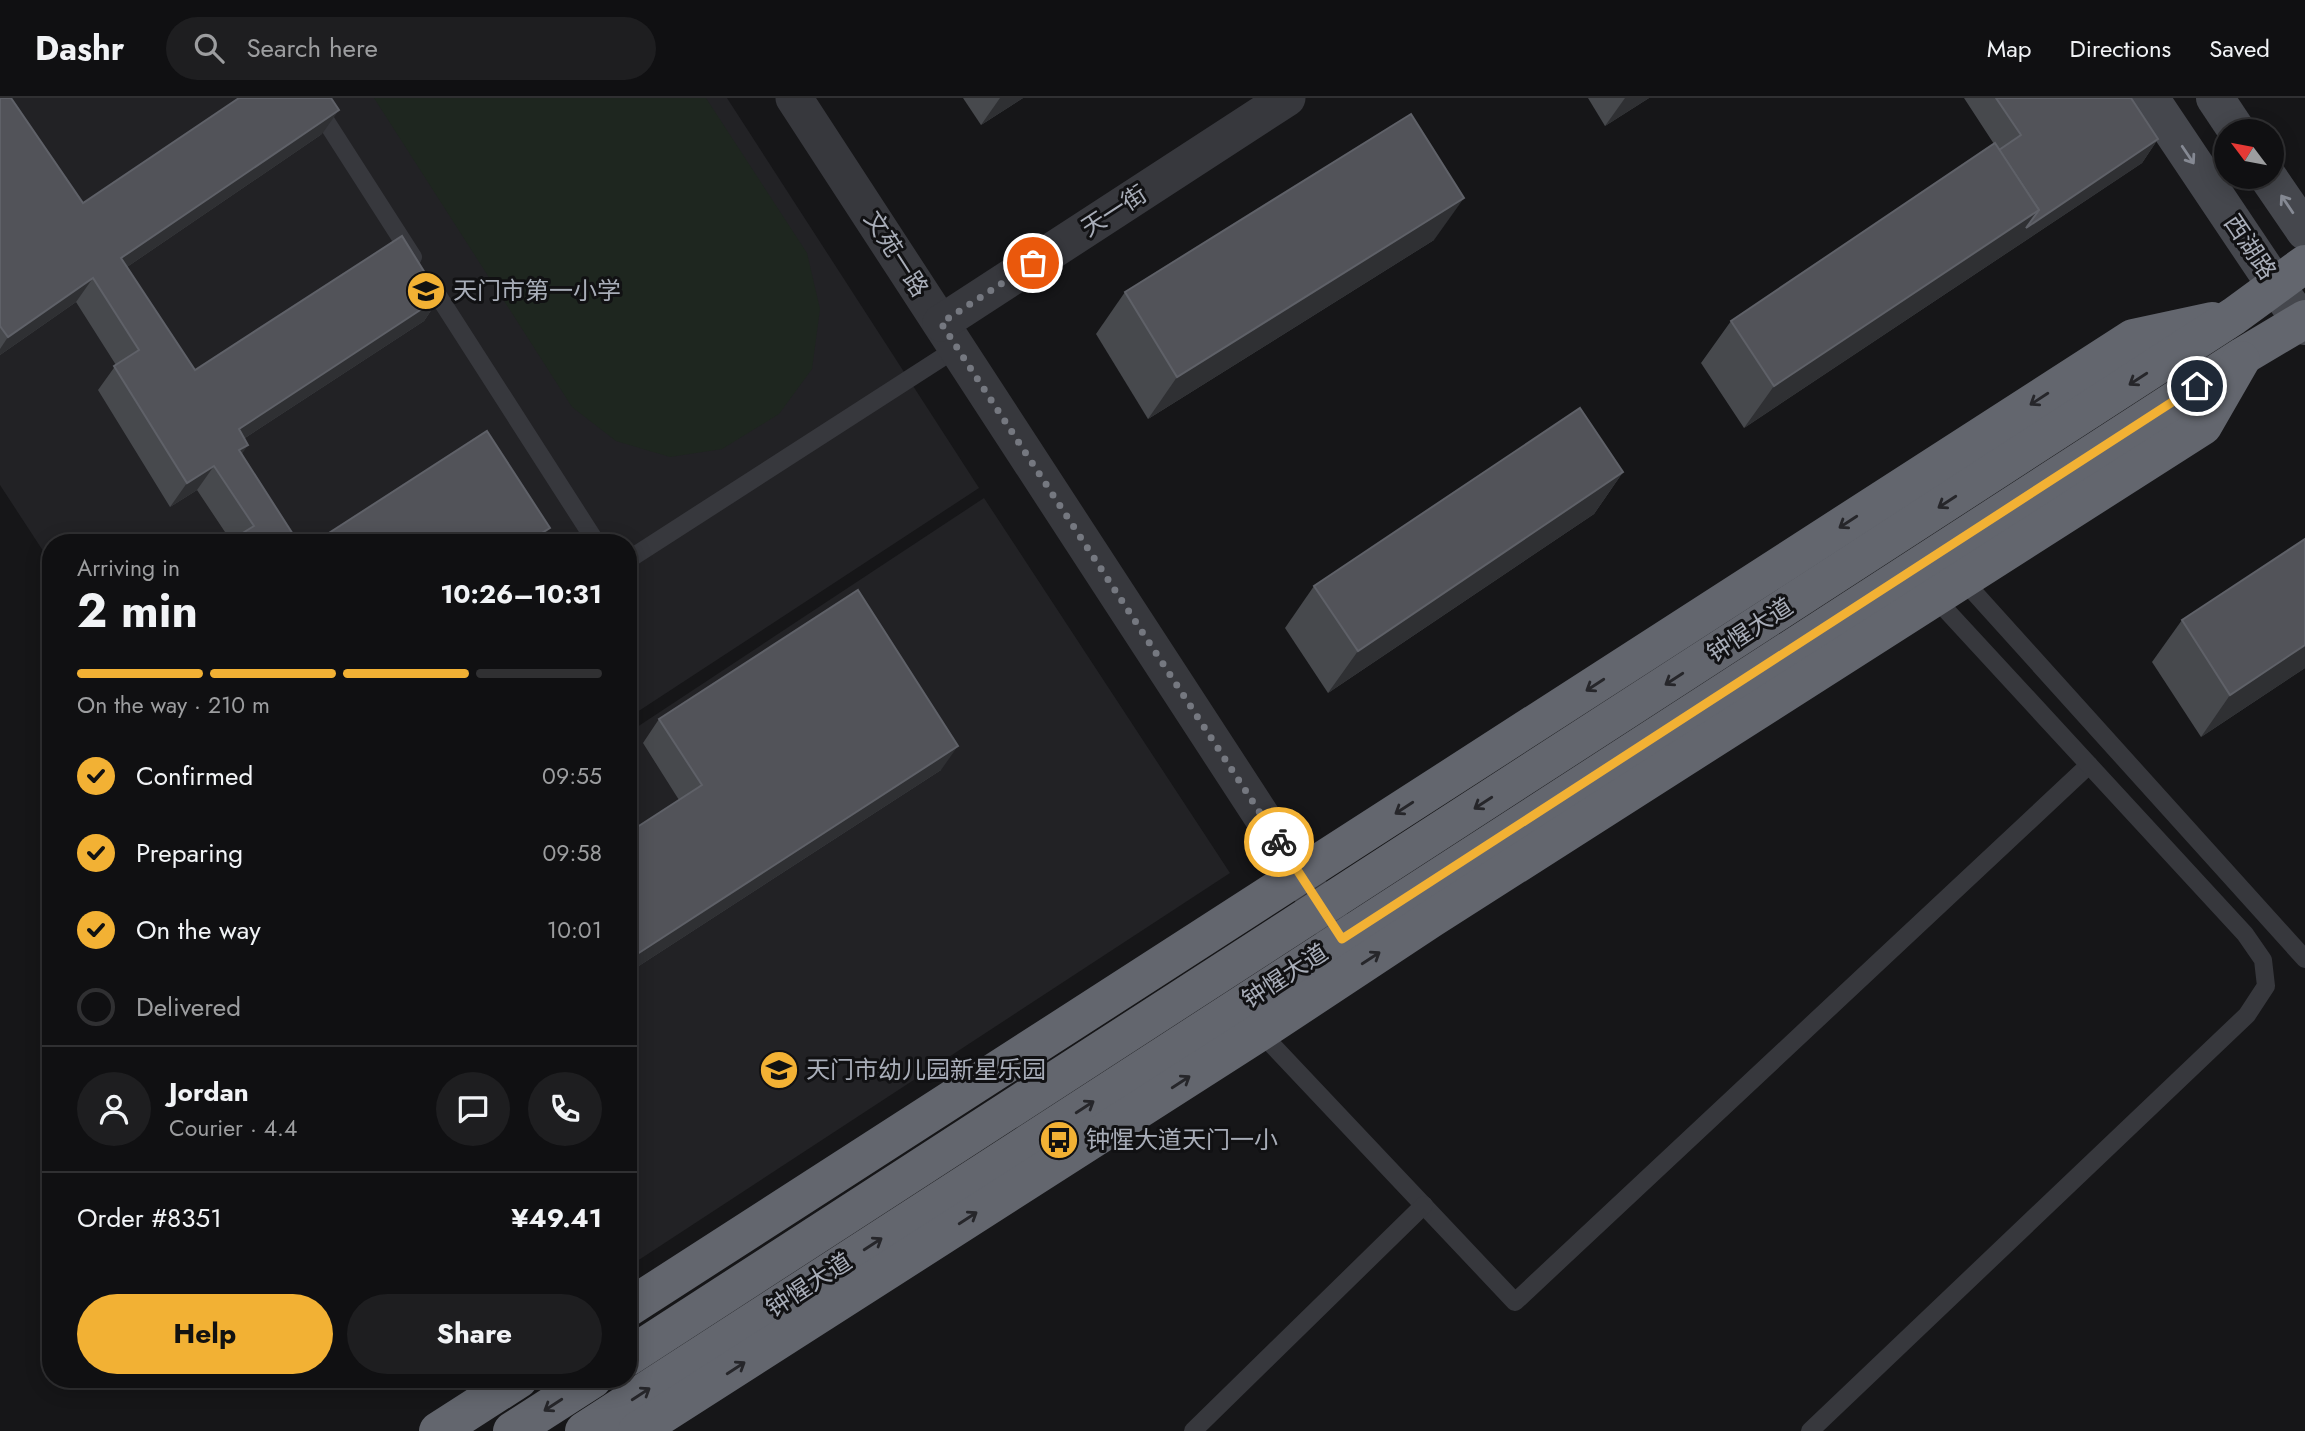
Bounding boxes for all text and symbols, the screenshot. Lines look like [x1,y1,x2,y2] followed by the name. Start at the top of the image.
[166,17,656,80] search box
[35,25,124,72] text: Dashr
[190,29,228,67] icon: search
[246,29,378,67] text: Search here
[1987,31,2032,66] text: Map
[2070,31,2171,66] text: Directions
[2209,31,2270,66] text: Saved
[2214,119,2284,189] north arrow
[2214,119,2284,189] map controls
[2181,144,2195,164] one-way arrow
[1074,176,1153,245] street label: 天一街
[2279,195,2294,214] one-way arrow
[856,204,937,304] street label: 文苑一路
[2216,207,2285,286] street label: 西湖路
[1003,233,1063,293] pin
[1014,244,1052,282] icon: bag
[405,270,447,312] school or university icon: 天门市第一小学
[453,273,621,308] place label: 天门市第一小学
[2167,356,2227,416] pin
[2178,367,2216,405] icon: home
[2129,371,2148,386] one-way arrow
[2030,391,2049,406] one-way arrow
[1938,495,1957,509] one-way arrow
[1839,515,1858,529] one-way arrow
[77,551,180,585] text: Arriving in
[440,575,602,613] text: 10:26–10:31
[77,578,198,644] text: 2 min
[1700,589,1800,670] street label: 钟惺大道
[1664,672,1684,686] one-way arrow
[1586,678,1605,692] one-way arrow
[77,688,270,722] text: On the way · 210 m
[77,757,115,795] icon: check
[136,757,253,795] text: Confirmed
[542,759,602,793] text: 09:55
[1473,796,1493,810] one-way arrow
[1394,802,1414,816] one-way arrow
[1244,807,1314,877] courier
[1260,823,1298,861] icon: bike
[77,834,115,872] icon: check
[136,834,243,872] text: Preparing
[543,836,602,870] text: 09:58
[77,911,115,949] icon: check
[136,911,261,949] text: On the way
[547,913,602,947] text: 10:01
[1235,935,1335,1016] street label: 钟惺大道
[1361,951,1380,965] one-way arrow
[136,988,241,1026] text: Delivered
[758,1049,800,1091] school or university icon: 天门市幼儿园新星乐园
[806,1052,1046,1087] place label: 天门市幼儿园新星乐园
[77,1072,151,1146] button: person
[436,1072,510,1146] button: chat
[528,1072,602,1146] button: phone
[169,1073,249,1111] text: Jordan
[1170,1075,1190,1089] one-way arrow
[1075,1100,1094,1115] one-way arrow
[169,1111,297,1145] text: Courier · 4.4
[1038,1119,1080,1161] bus stop icon: 钟惺大道天门一小
[1086,1122,1278,1157] place label: 钟惺大道天门一小
[77,1199,222,1237] text: Order #8351
[511,1199,602,1237] text: ¥49.41
[958,1211,978,1225] one-way arrow
[863,1237,882,1251] one-way arrow
[759,1244,859,1325] street label: 钟惺大道
[77,1294,333,1374] button: Help
[347,1294,602,1374] button: Share
[725,1360,745,1374] one-way arrow
[631,1387,650,1401] one-way arrow
[544,1398,563,1412] one-way arrow

